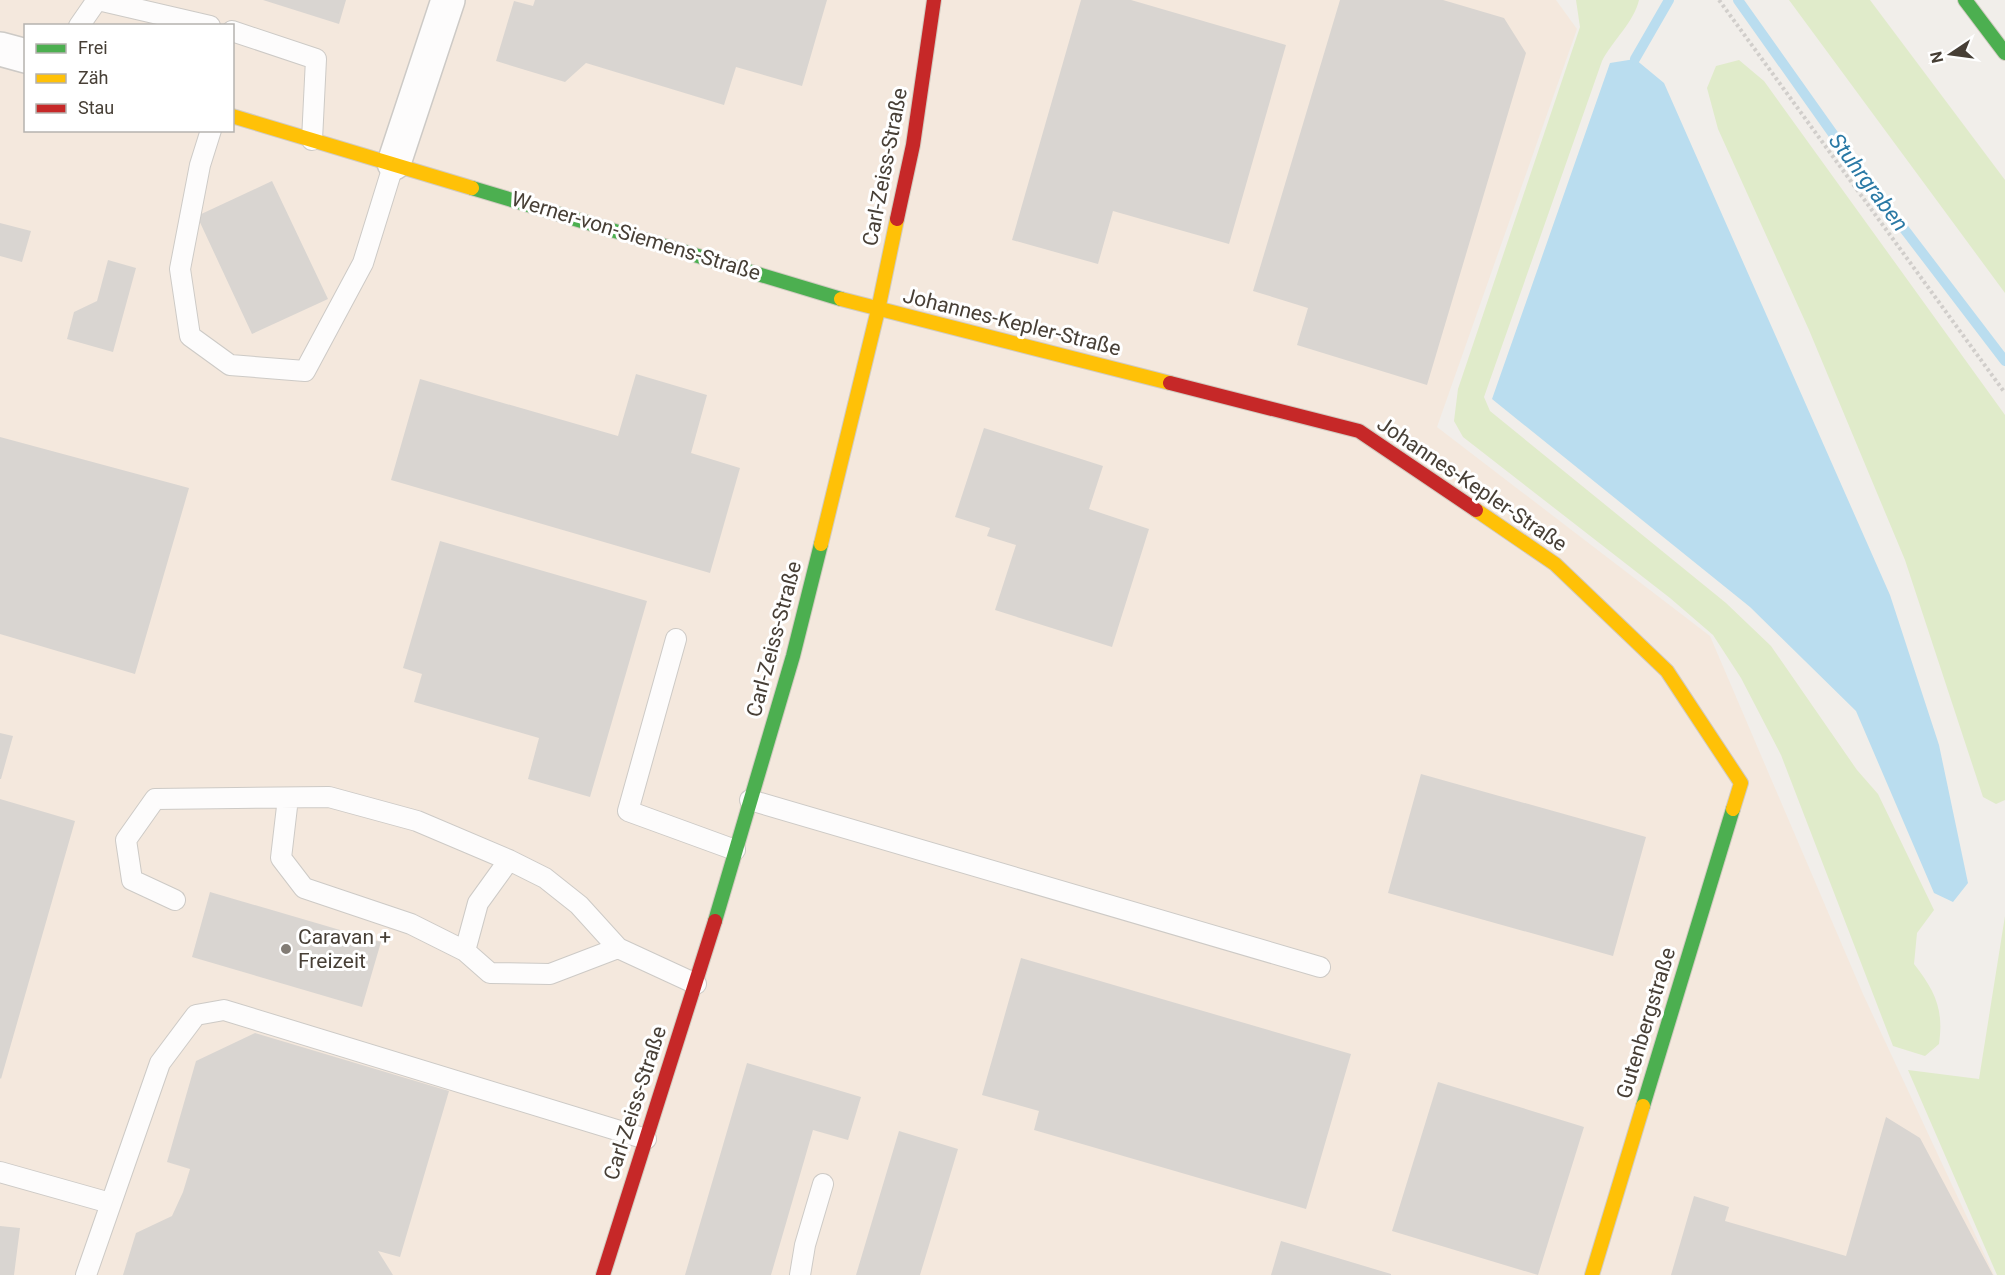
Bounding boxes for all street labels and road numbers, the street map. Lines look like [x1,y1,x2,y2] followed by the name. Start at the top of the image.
[858,86,912,248] street label: Carl-Zeiss-Straße
[509,187,763,285] street label: Werner-von-Siemens-Straße
[901,283,1123,361] street label: Johannes-Kepler-Straße
[1373,412,1571,556] street label: Johannes-Kepler-Straße
[742,558,806,720] street label: Carl-Zeiss-Straße
[1612,945,1680,1101] street label: Gutenbergstraße
[599,1023,671,1183] street label: Carl-Zeiss-Straße

